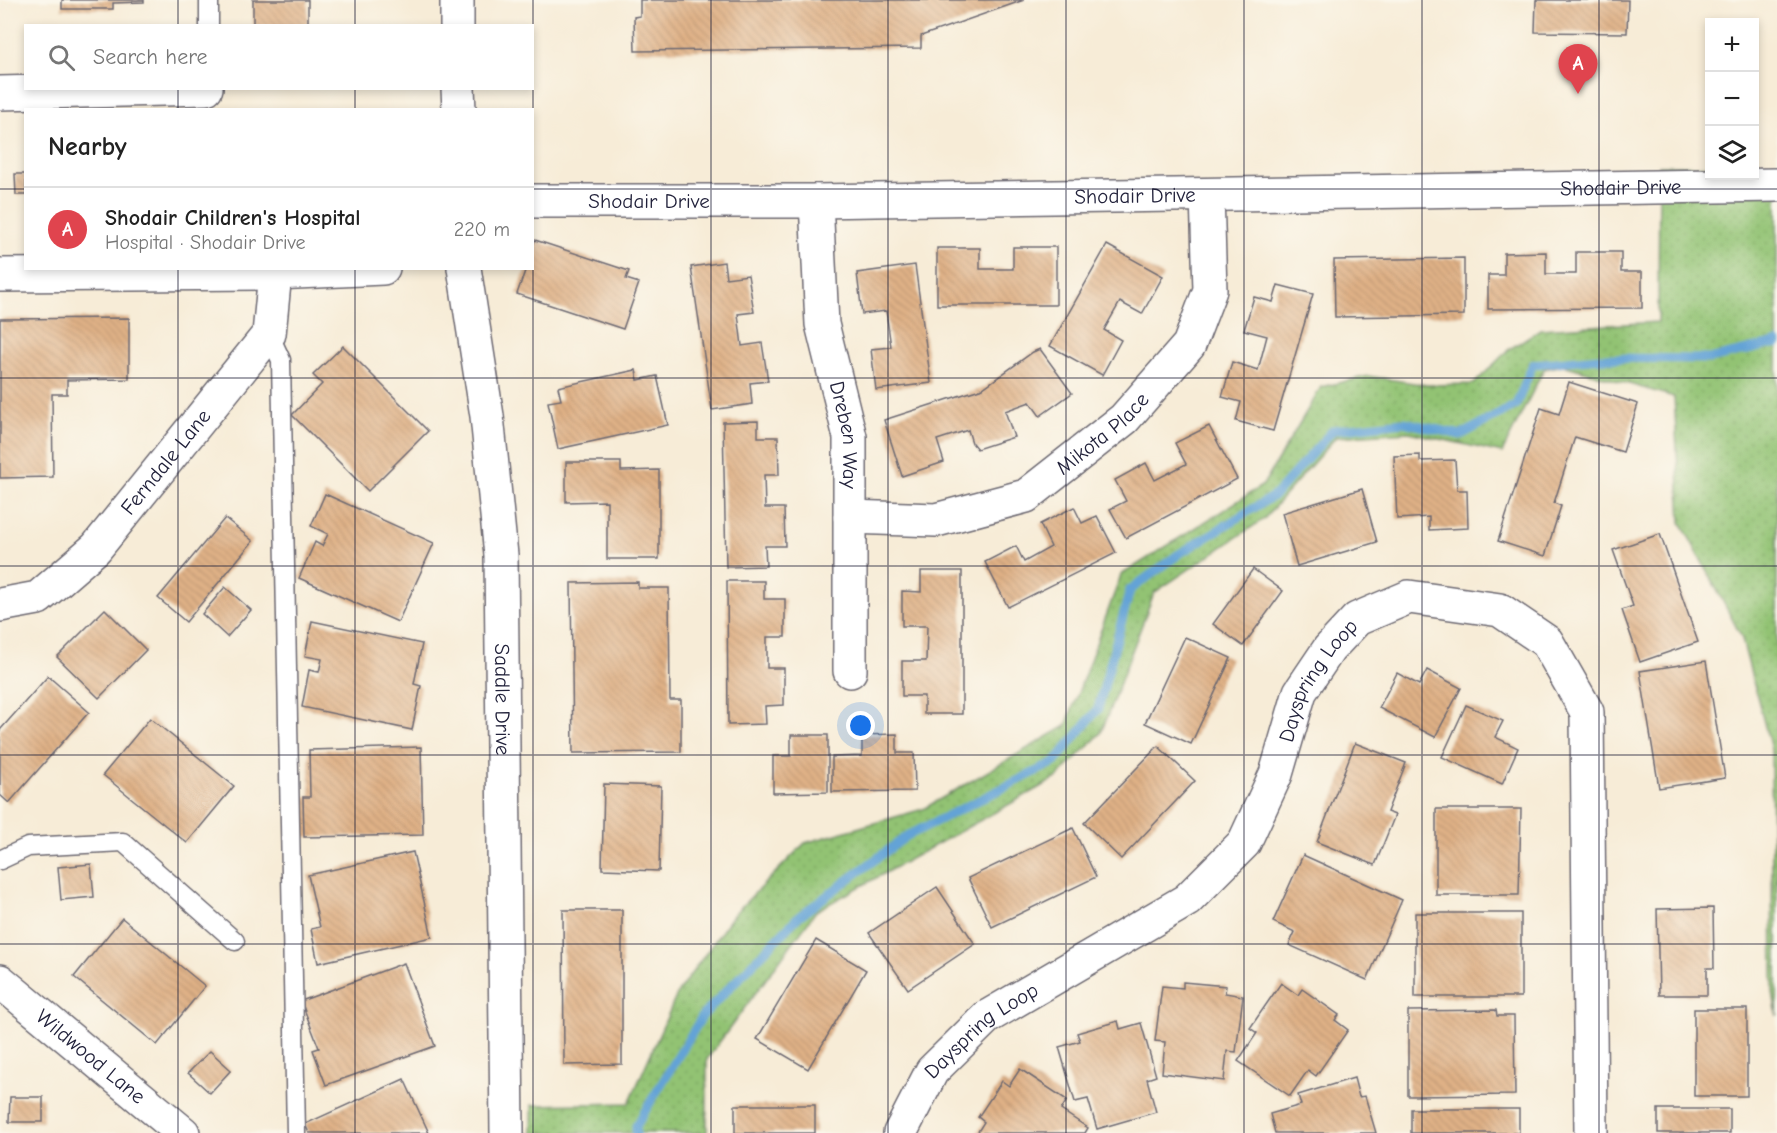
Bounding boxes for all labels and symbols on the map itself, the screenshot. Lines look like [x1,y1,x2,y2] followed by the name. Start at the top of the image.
[1558,44,1598,94] pin: A
[1560,175,1682,201] street label: Shodair Drive
[1074,183,1196,209] street label: Shodair Drive
[588,189,710,213] street label: Shodair Drive
[825,379,862,490] street label: Dreben Way
[1051,388,1154,480] street label: Mikota Place
[116,404,215,519] street label: Ferndale Lane
[1274,614,1363,745] street label: Dayspring Loop
[490,643,515,756] street label: Saddle Drive
[846,711,875,740] your location
[920,978,1042,1084] street label: Dayspring Loop
[31,1004,150,1109] street label: Wildwood Lane

